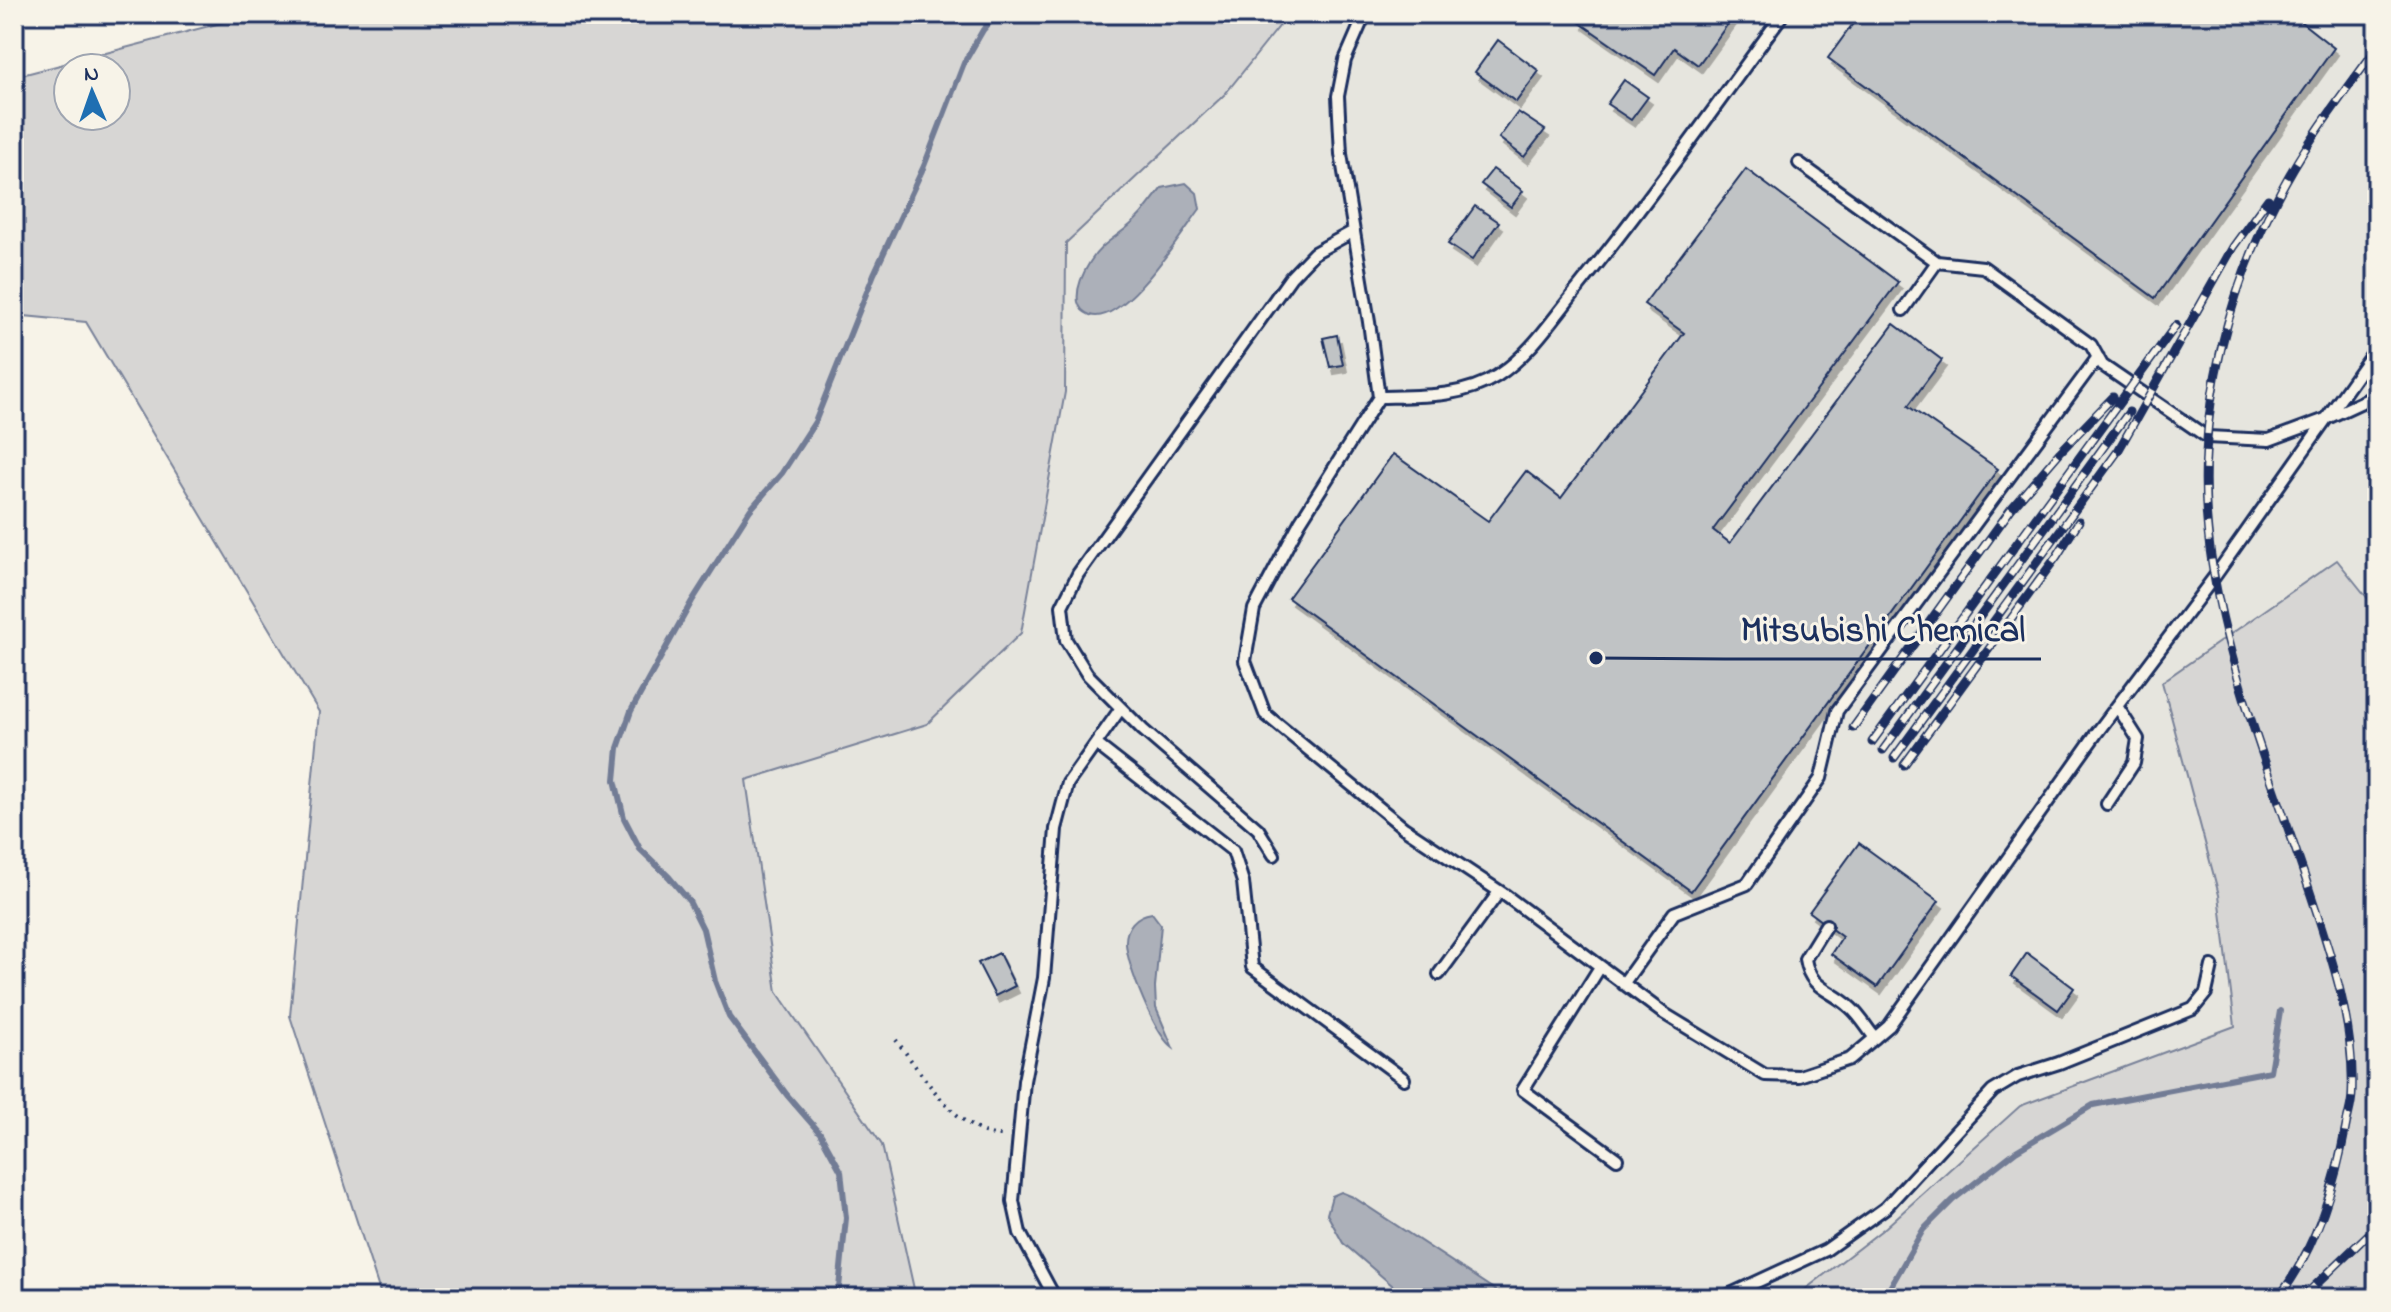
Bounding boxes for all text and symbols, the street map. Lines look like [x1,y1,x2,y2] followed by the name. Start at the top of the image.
[52,52,132,132] north arrow
[83,59,99,91] text: N
[1725,599,2041,659] callout: Mitsubishi Chemical
[1741,606,2025,659] text: Mitsubishi Chemical

